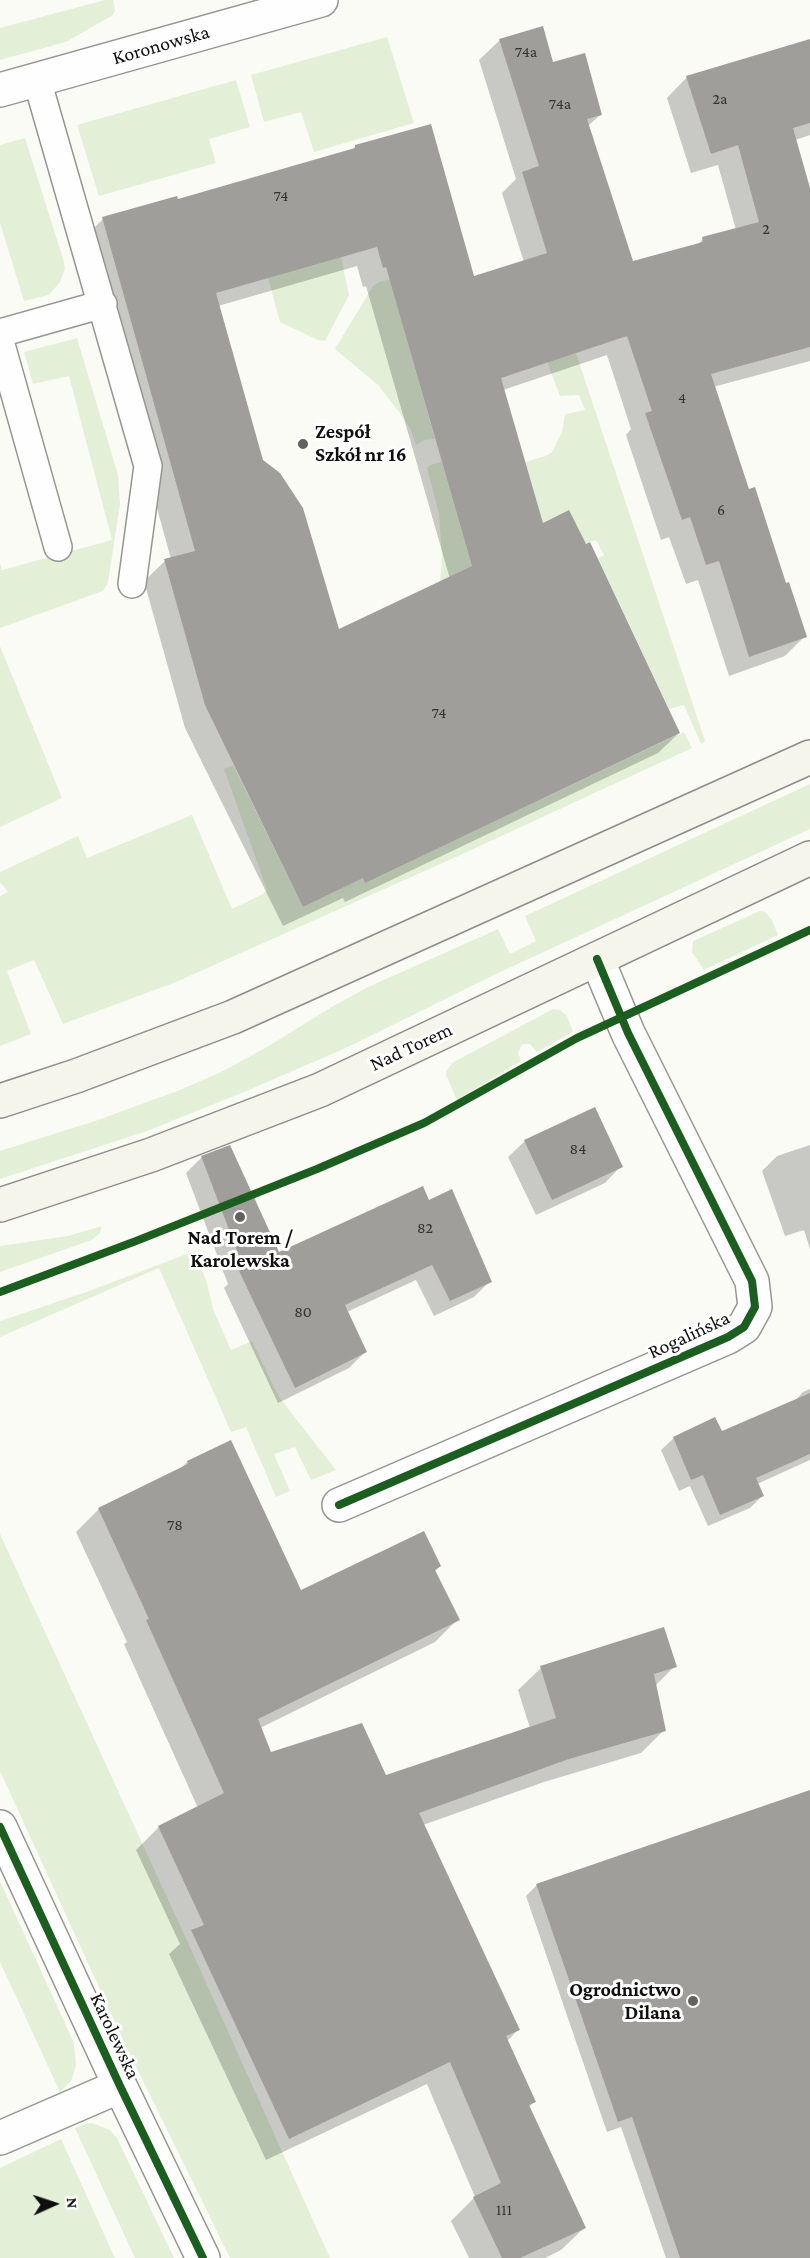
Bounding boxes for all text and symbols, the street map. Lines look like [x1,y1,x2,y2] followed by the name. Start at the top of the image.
[110,20,212,70] street label: Koronowska
[515,42,537,62] house number: 74a
[712,89,728,109] house number: 2a
[549,94,571,114] house number: 74a
[273,186,289,206] house number: 74
[762,219,770,239] house number: 2
[678,388,686,408] house number: 4
[315,420,407,467] place label: Zespół Szkół nr 16
[296,437,310,451] marker: Zespół Szkół nr 16
[717,500,725,520] house number: 6
[431,703,447,723] house number: 74
[366,1018,456,1076] street label: Nad Torem
[570,1139,586,1159] house number: 84
[233,1210,247,1224] marker: Nad Torem / Karolewska
[417,1218,433,1238] house number: 82
[187,1226,293,1273] place label: Nad Torem / Karolewska
[294,1302,312,1322] house number: 80
[644,1306,734,1364] street label: Rogalińska
[167,1515,183,1535] house number: 78
[569,1978,681,2025] place label: Ogrodnictwo Dilana
[85,1989,145,2083] street label: Karolewska
[686,1994,700,2008] marker: Ogrodnictwo Dilana
[24,2174,84,2234] north arrow
[64,2197,81,2209] text: N
[496,2200,512,2220] house number: 111

